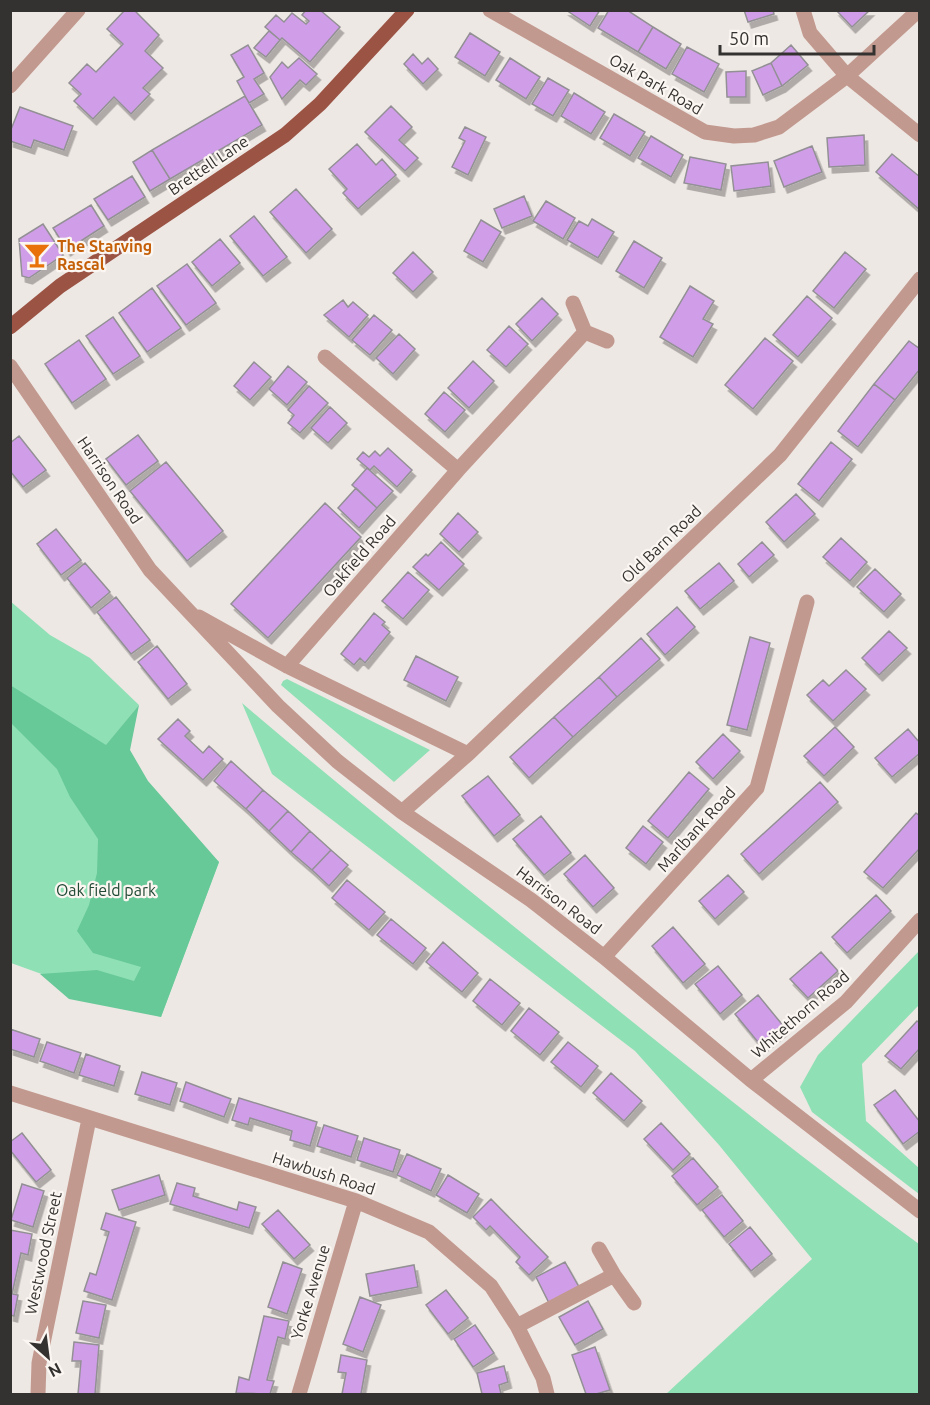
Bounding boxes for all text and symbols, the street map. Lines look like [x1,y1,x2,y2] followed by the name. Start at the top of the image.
[720,18,874,56] scale bar
[729,28,769,48] text: 50 m
[606,50,706,118] street label: Oak Park Road
[164,132,252,198] street label: Brettell Lane
[57,237,152,273] place label: The Starving Rascal
[22,240,52,270] bar icon: The Starving Rascal
[74,433,146,527] street label: Harrison Road
[617,501,705,587] street label: Old Barn Road
[319,512,399,600] street label: Oakfield Road
[653,783,739,875] street label: Marlbank Road
[513,862,605,938] street label: Harrison Road
[56,881,156,899] park label: Oak field park
[748,967,852,1061] street label: Whitethorn Road
[270,1148,378,1198] street label: Hawbush Road
[21,1189,65,1316] street label: Westwood Street
[287,1242,333,1342] street label: Yorke Avenue
[18,1327,78,1387] north arrow
[46,1359,65,1381] text: N

